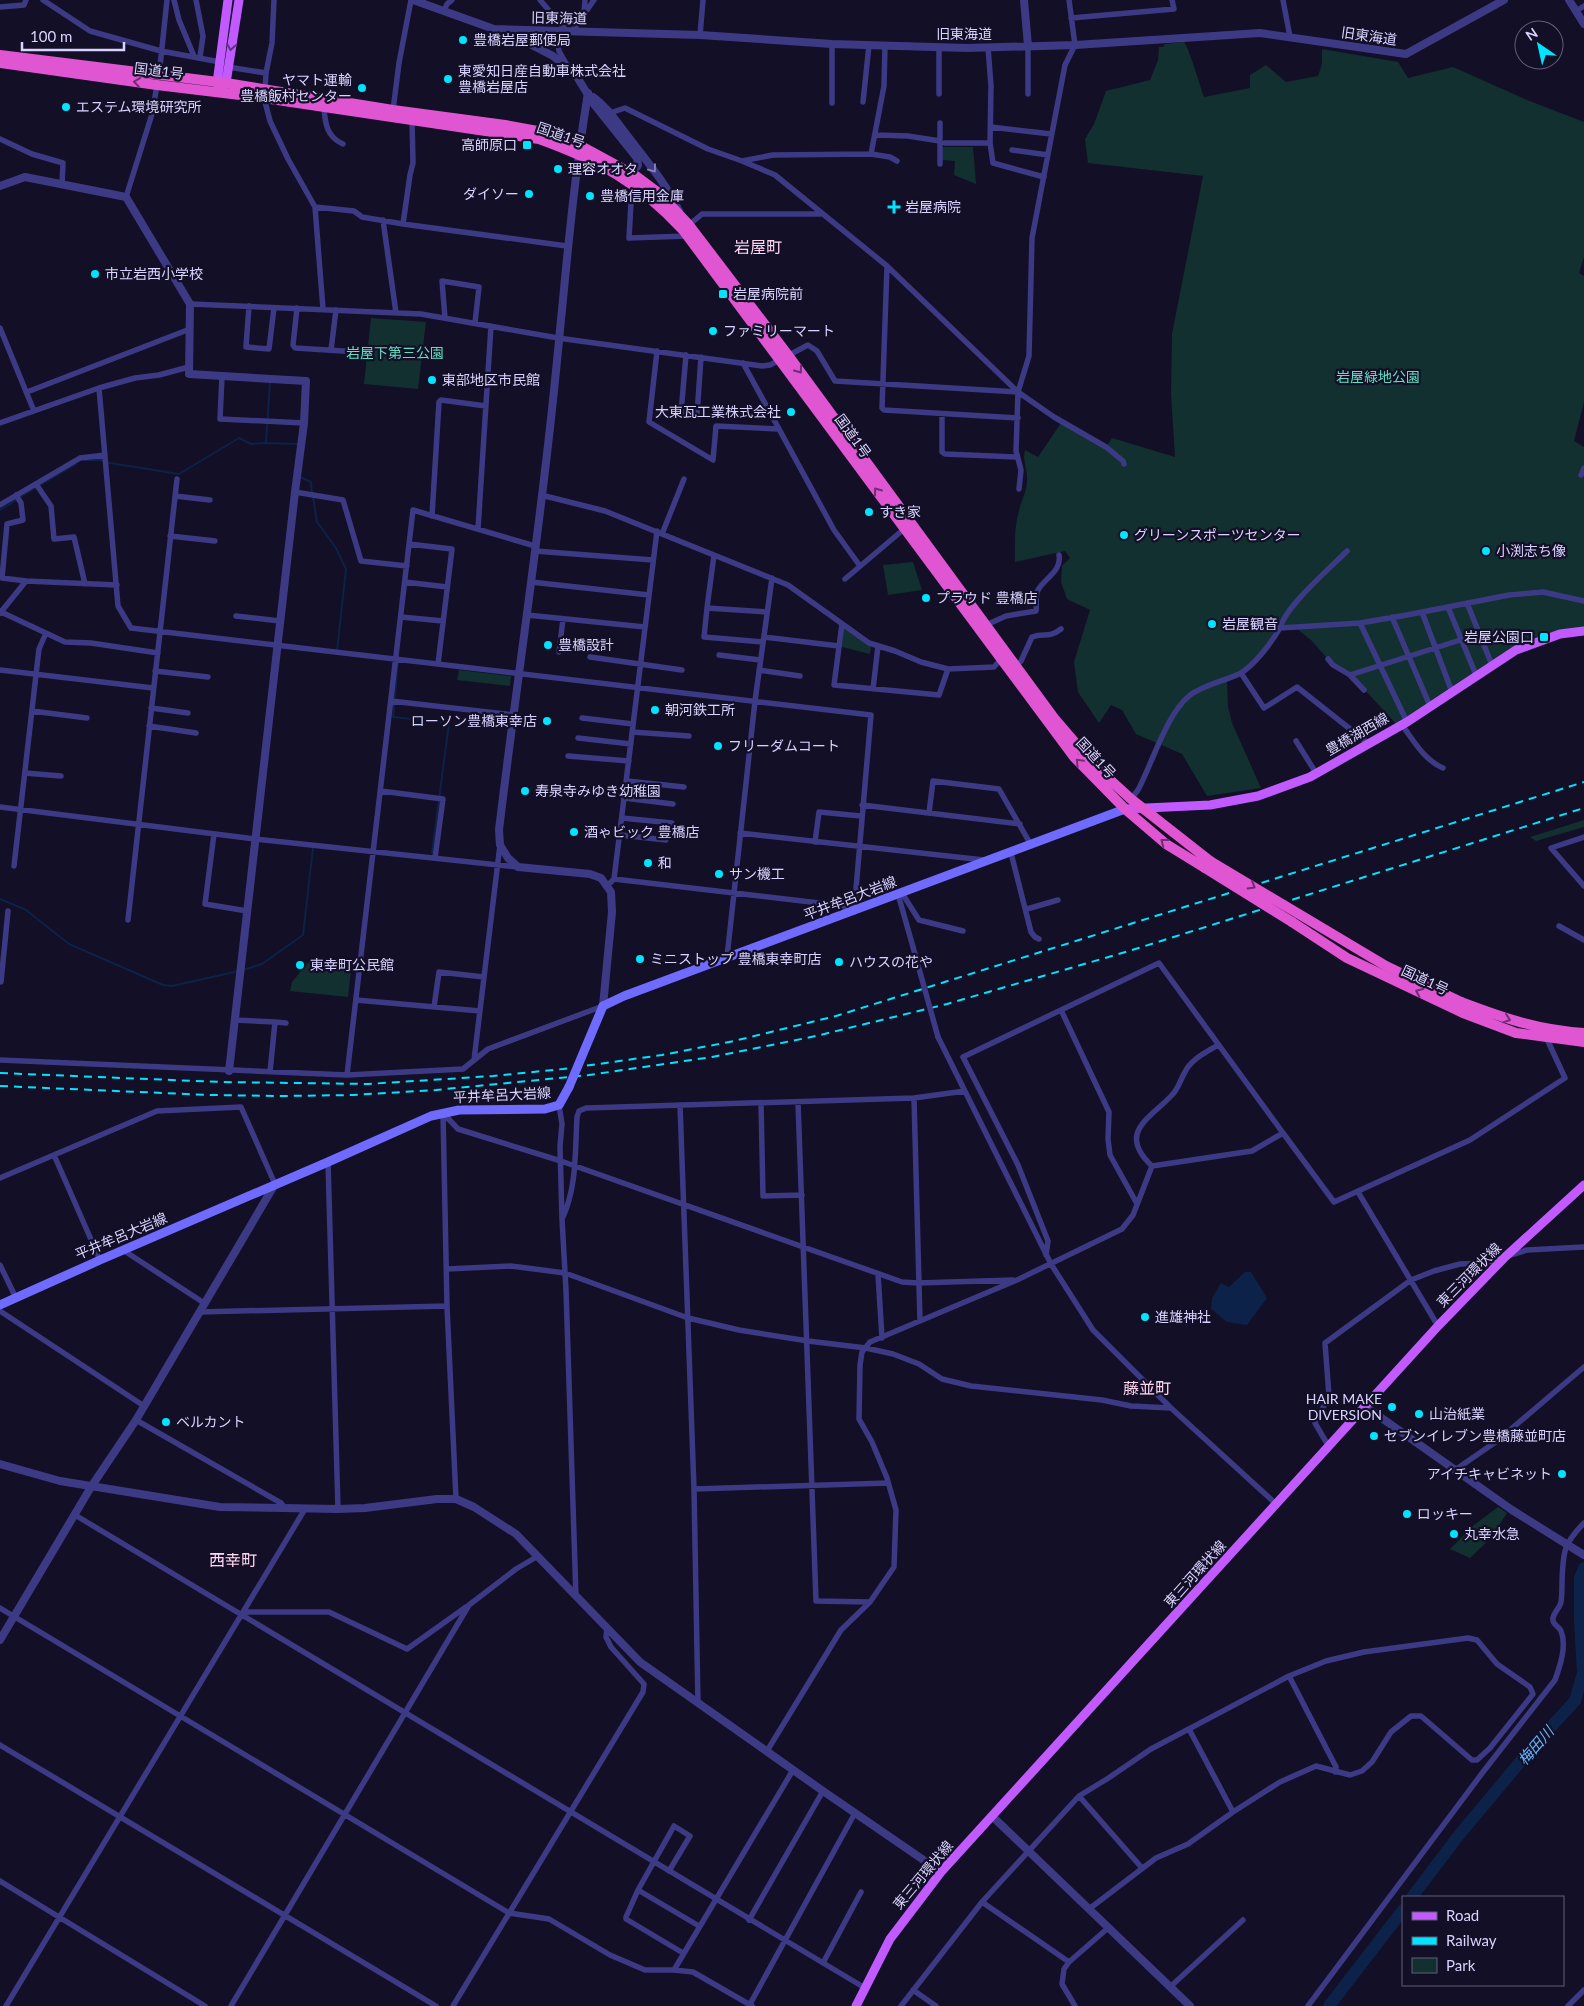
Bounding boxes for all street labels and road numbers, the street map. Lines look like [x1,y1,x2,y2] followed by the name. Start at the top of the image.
[531,9,587,26] street label: 旧東海道
[1340,23,1398,48] street label: 旧東海道
[936,25,992,42] street label: 旧東海道
[133,59,185,82] street label: 国道1号
[535,118,588,151] street label: 国道1号
[832,410,875,461] street label: 国道1号
[1322,709,1391,758] street label: 豊橋湖西線
[1073,734,1120,782] street label: 国道1号
[801,872,899,923] street label: 平井牟呂大岩線
[1399,961,1452,998] street label: 国道1号
[453,1083,551,1106] street label: 平井牟呂大岩線
[72,1209,169,1263] street label: 平井牟呂大岩線
[1433,1239,1504,1310] street label: 東三河環状線
[1160,1537,1229,1611] street label: 東三河環状線
[889,1837,956,1912] street label: 東三河環状線

